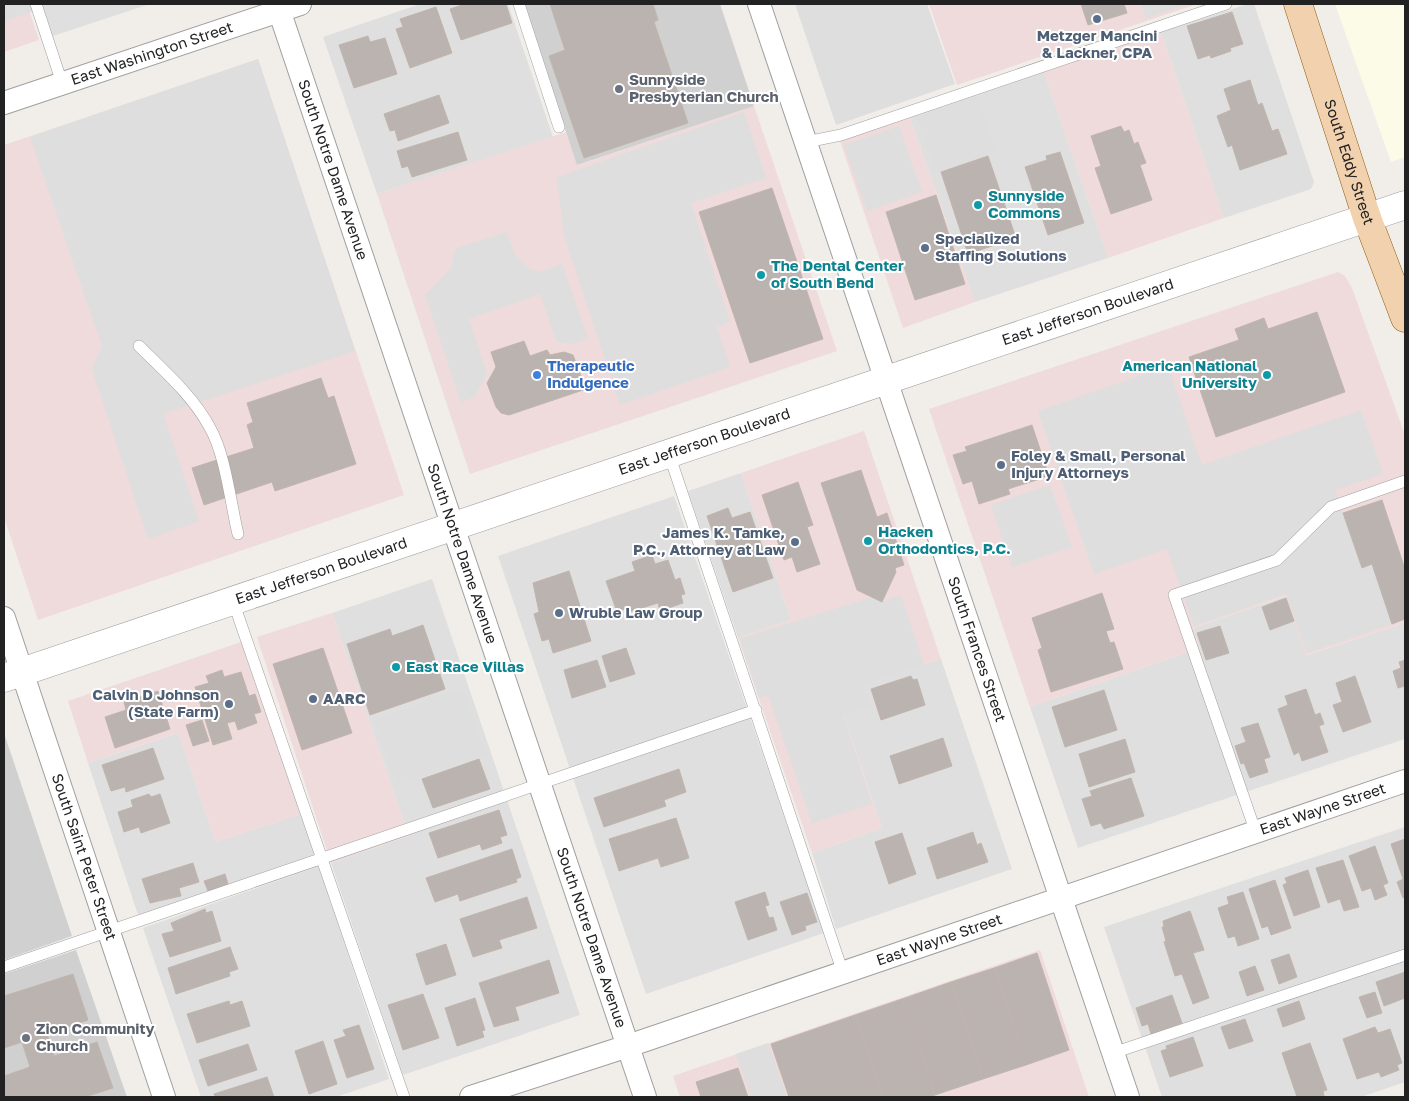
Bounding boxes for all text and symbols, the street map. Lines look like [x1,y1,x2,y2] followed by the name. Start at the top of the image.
[1091,13,1103,25] marker: Metzger Mancini & Lackner, CPA
[68,17,235,88] street label: East Washington Street
[1037,26,1157,61] place label: Metzger Mancini & Lackner, CPA
[629,70,778,105] place label: Sunnyside Presbyterian Church
[295,77,373,262] street label: South Notre Dame Avenue
[613,83,625,95] marker: Sunnyside Presbyterian Church
[1321,97,1379,227] street label: South Eddy Street
[988,186,1064,221] place label: Sunnyside Commons
[972,199,984,211] marker: Sunnyside Commons
[935,229,1067,264] place label: Specialized Staffing Solutions
[919,242,931,254] marker: Specialized Staffing Solutions
[771,256,904,291] place label: The Dental Center of South Bend
[755,269,767,281] marker: The Dental Center of South Bend
[999,274,1176,348] street label: East Jefferson Boulevard
[547,356,635,391] place label: Therapeutic Indulgence
[1122,356,1257,391] place label: American National University
[531,369,543,381] marker: Therapeutic Indulgence
[1261,369,1273,381] marker: American National University
[616,403,792,478] street label: East Jefferson Boulevard
[1011,446,1185,481] place label: Foley & Small, Personal Injury Attorneys
[995,459,1007,471] marker: Foley & Small, Personal Injury Attorneys
[424,461,502,646] street label: South Notre Dame Avenue
[878,522,1011,557] place label: Hacken Orthodontics, P.C.
[633,523,786,558] place label: James K. Tamke, P.C., Attorney at Law
[233,533,409,607] street label: East Jefferson Boulevard
[862,535,874,547] marker: Hacken Orthodontics, P.C.
[789,536,801,548] marker: James K. Tamke, P.C., Attorney at Law
[945,574,1011,724] street label: South Frances Street
[569,603,703,621] place label: Wruble Law Group
[553,607,565,619] marker: Wruble Law Group
[406,657,524,675] place label: East Race Villas
[390,661,402,673] marker: East Race Villas
[92,685,219,720] place label: Calvin D Johnson (State Farm)
[323,689,366,707] place label: AARC
[307,693,319,705] marker: AARC
[223,698,235,710] marker: Calvin D Johnson (State Farm)
[49,771,121,942] street label: South Saint Peter Street
[1257,778,1388,838] street label: East Wayne Street
[554,845,631,1030] street label: South Notre Dame Avenue
[874,909,1004,969] street label: East Wayne Street
[36,1019,155,1054] place label: Zion Community Church
[20,1032,32,1044] marker: Zion Community Church

